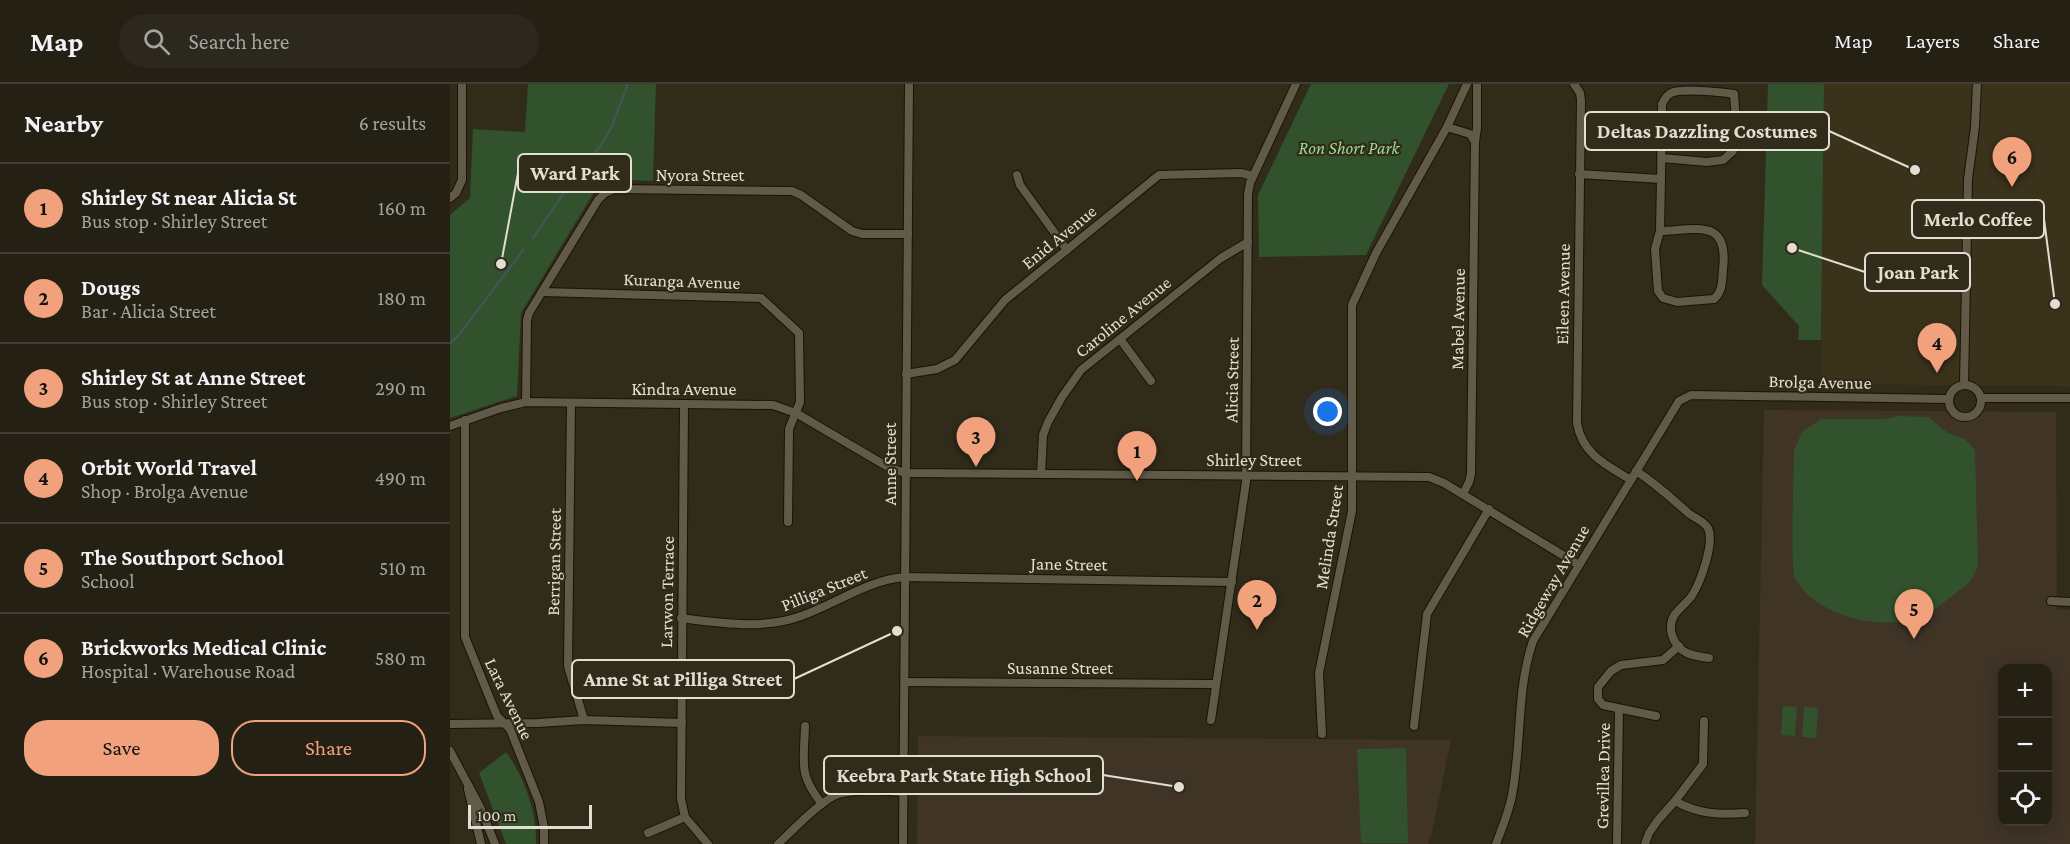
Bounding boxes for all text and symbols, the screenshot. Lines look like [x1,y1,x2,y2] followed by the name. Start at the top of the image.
[119,14,539,68] search box
[140,25,173,58] icon: search
[30,26,83,57] text: Map
[188,29,289,54] text: Search here
[1834,29,1873,53] text: Map
[1906,29,1960,53] text: Layers
[1993,29,2040,53] text: Share
[24,109,103,138] text: Nearby
[359,112,426,134] text: 6 results
[1585,112,1829,150] callout: Deltas Dazzling Costumes
[1597,120,1817,142] text: Deltas Dazzling Costumes
[1299,138,1401,158] park label: Ron Short Park
[1992,138,2032,187] pin: 6
[518,154,631,192] callout: Ward Park
[529,162,621,184] text: Ward Park
[656,165,745,185] street label: Nyora Street
[81,185,297,210] text: Shirley St near Alicia St
[40,197,47,219] text: 1
[378,197,426,219] text: 160 m
[1912,200,2044,238] callout: Merlo Coffee
[1018,201,1100,273] street label: Enid Avenue
[1924,208,2032,230] text: Merlo Coffee
[81,210,267,232] text: Bus stop · Shirley Street
[1552,243,1574,345] street label: Eileen Avenue
[1865,253,1970,291] callout: Joan Park
[1875,261,1960,283] text: Joan Park
[1447,268,1469,370] street label: Mabel Avenue
[623,269,741,293] street label: Kuranga Avenue
[1071,272,1175,362] street label: Caroline Avenue
[81,275,140,300] text: Dougs
[38,287,49,309] text: 2
[377,287,426,309] text: 180 m
[81,300,216,322] text: Bar · Alicia Street
[1918,324,1956,373] pin: 4
[1221,336,1243,423] street label: Alicia Street
[81,365,305,390] text: Shirley St at Anne Street
[1768,371,1872,393] street label: Brolga Avenue
[39,377,48,399] text: 3
[375,377,426,399] text: 290 m
[632,379,737,399] street label: Kindra Avenue
[81,390,267,412] text: Bus stop · Shirley Street
[1313,397,1342,426] your location
[956,418,996,467] pin: 3
[880,421,900,506] street label: Anne Street
[1118,432,1156,481] pin: 1
[1206,450,1303,470] street label: Shirley Street
[81,455,257,480] text: Orbit World Travel
[38,467,49,489] text: 4
[375,467,426,489] text: 490 m
[81,480,248,502] text: Shop · Brolga Avenue
[1311,482,1347,591] street label: Melinda Street
[543,507,565,616] street label: Berrigan Street
[1513,521,1593,641] street label: Ridgeway Avenue
[656,536,678,648] street label: Larwon Terrace
[81,545,284,570] text: The Southport School
[1028,553,1109,575] street label: Jane Street
[39,557,48,579] text: 5
[379,557,426,579] text: 510 m
[778,562,871,615] street label: Pilliga Street
[81,570,134,592] text: School
[1238,580,1276,630] pin: 2
[1894,590,1934,639] pin: 5
[81,635,326,660] text: Brickworks Medical Clinic
[38,647,49,669] text: 6
[375,647,426,669] text: 580 m
[481,655,537,743] street label: Lara Avenue
[1007,658,1114,678] street label: Susanne Street
[81,660,295,682] text: Hospital · Warehouse Road
[572,660,794,698] callout: Anne St at Pilliga Street
[1998,664,2052,826] map controls
[1998,664,2052,718] button: +
[583,668,783,690] text: Anne St at Pilliga Street
[1998,718,2052,772] button: −
[24,720,219,776] button: Save
[231,720,426,776] button: Share
[1592,722,1614,829] street label: Grevillea Drive
[824,756,1103,794] callout: Keebra Park State High School
[837,764,1092,786] text: Keebra Park State High School
[1998,772,2052,826] button: locate
[468,802,592,830] scale bar
[477,807,516,824] text: 100 m

